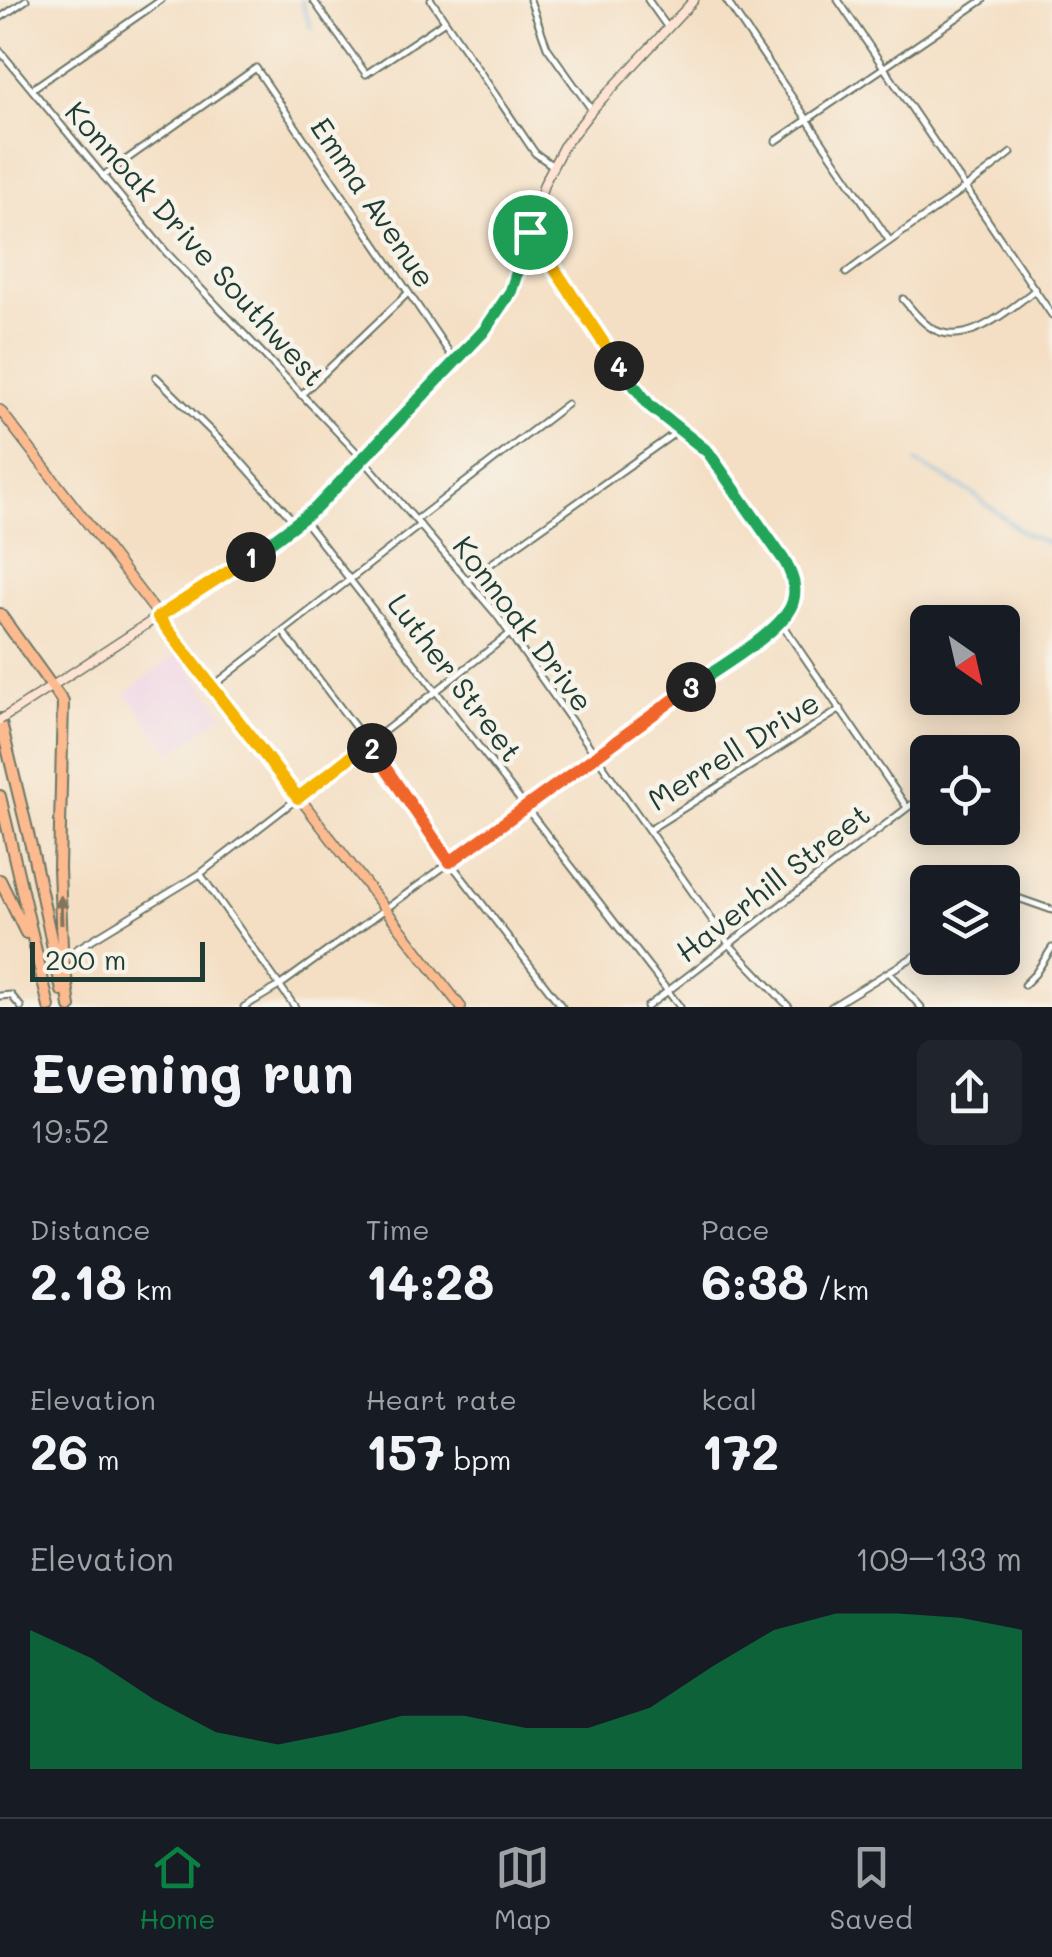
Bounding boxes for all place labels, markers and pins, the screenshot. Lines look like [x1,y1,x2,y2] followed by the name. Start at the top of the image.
[488,190,573,275] pin
[594,341,644,391] pin: 4
[226,532,276,582] pin: 1
[666,662,716,712] pin: 3
[347,723,397,773] pin: 2

